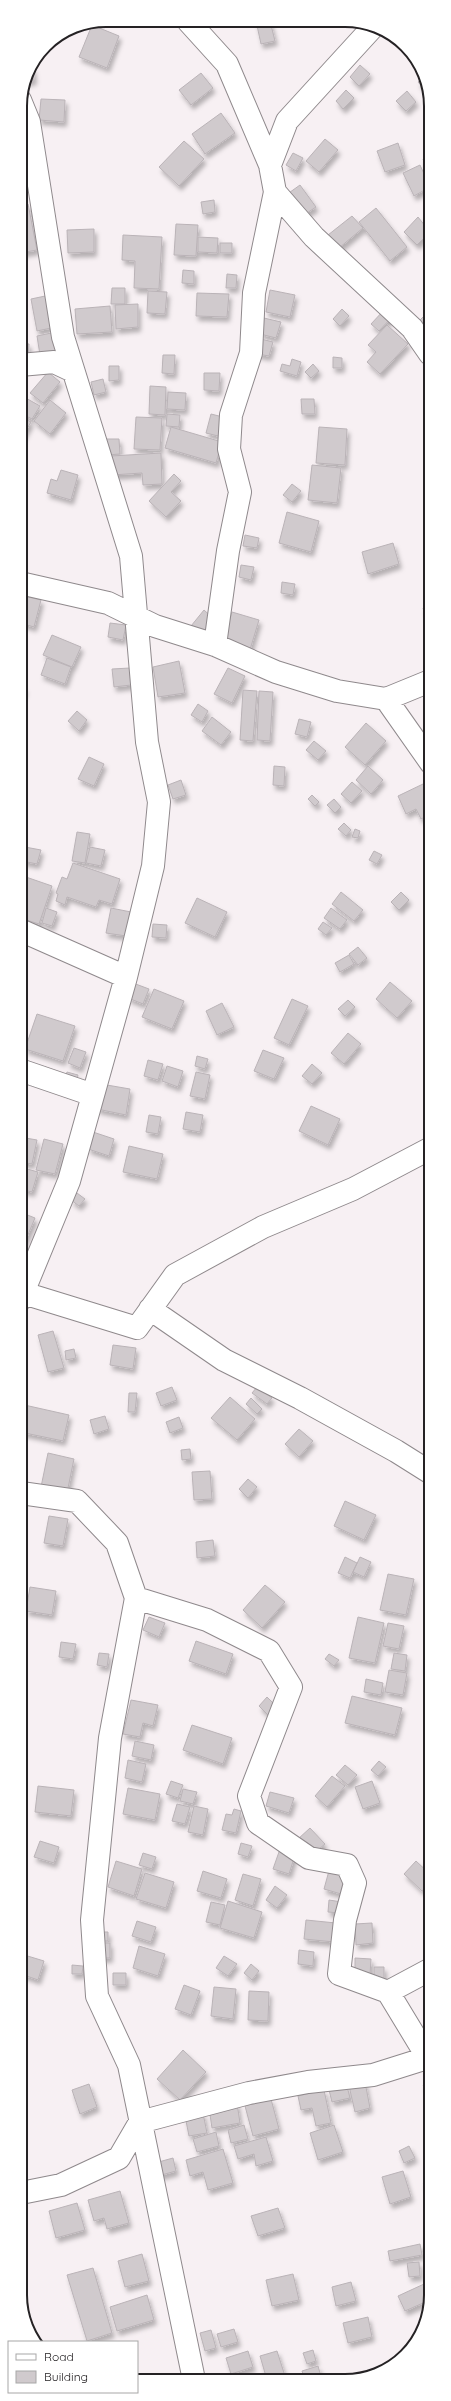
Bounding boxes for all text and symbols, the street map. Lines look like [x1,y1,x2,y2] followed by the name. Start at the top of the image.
[8,2341,138,2393] legend
[44,2349,74,2364] text: Road
[44,2369,88,2384] text: Building

